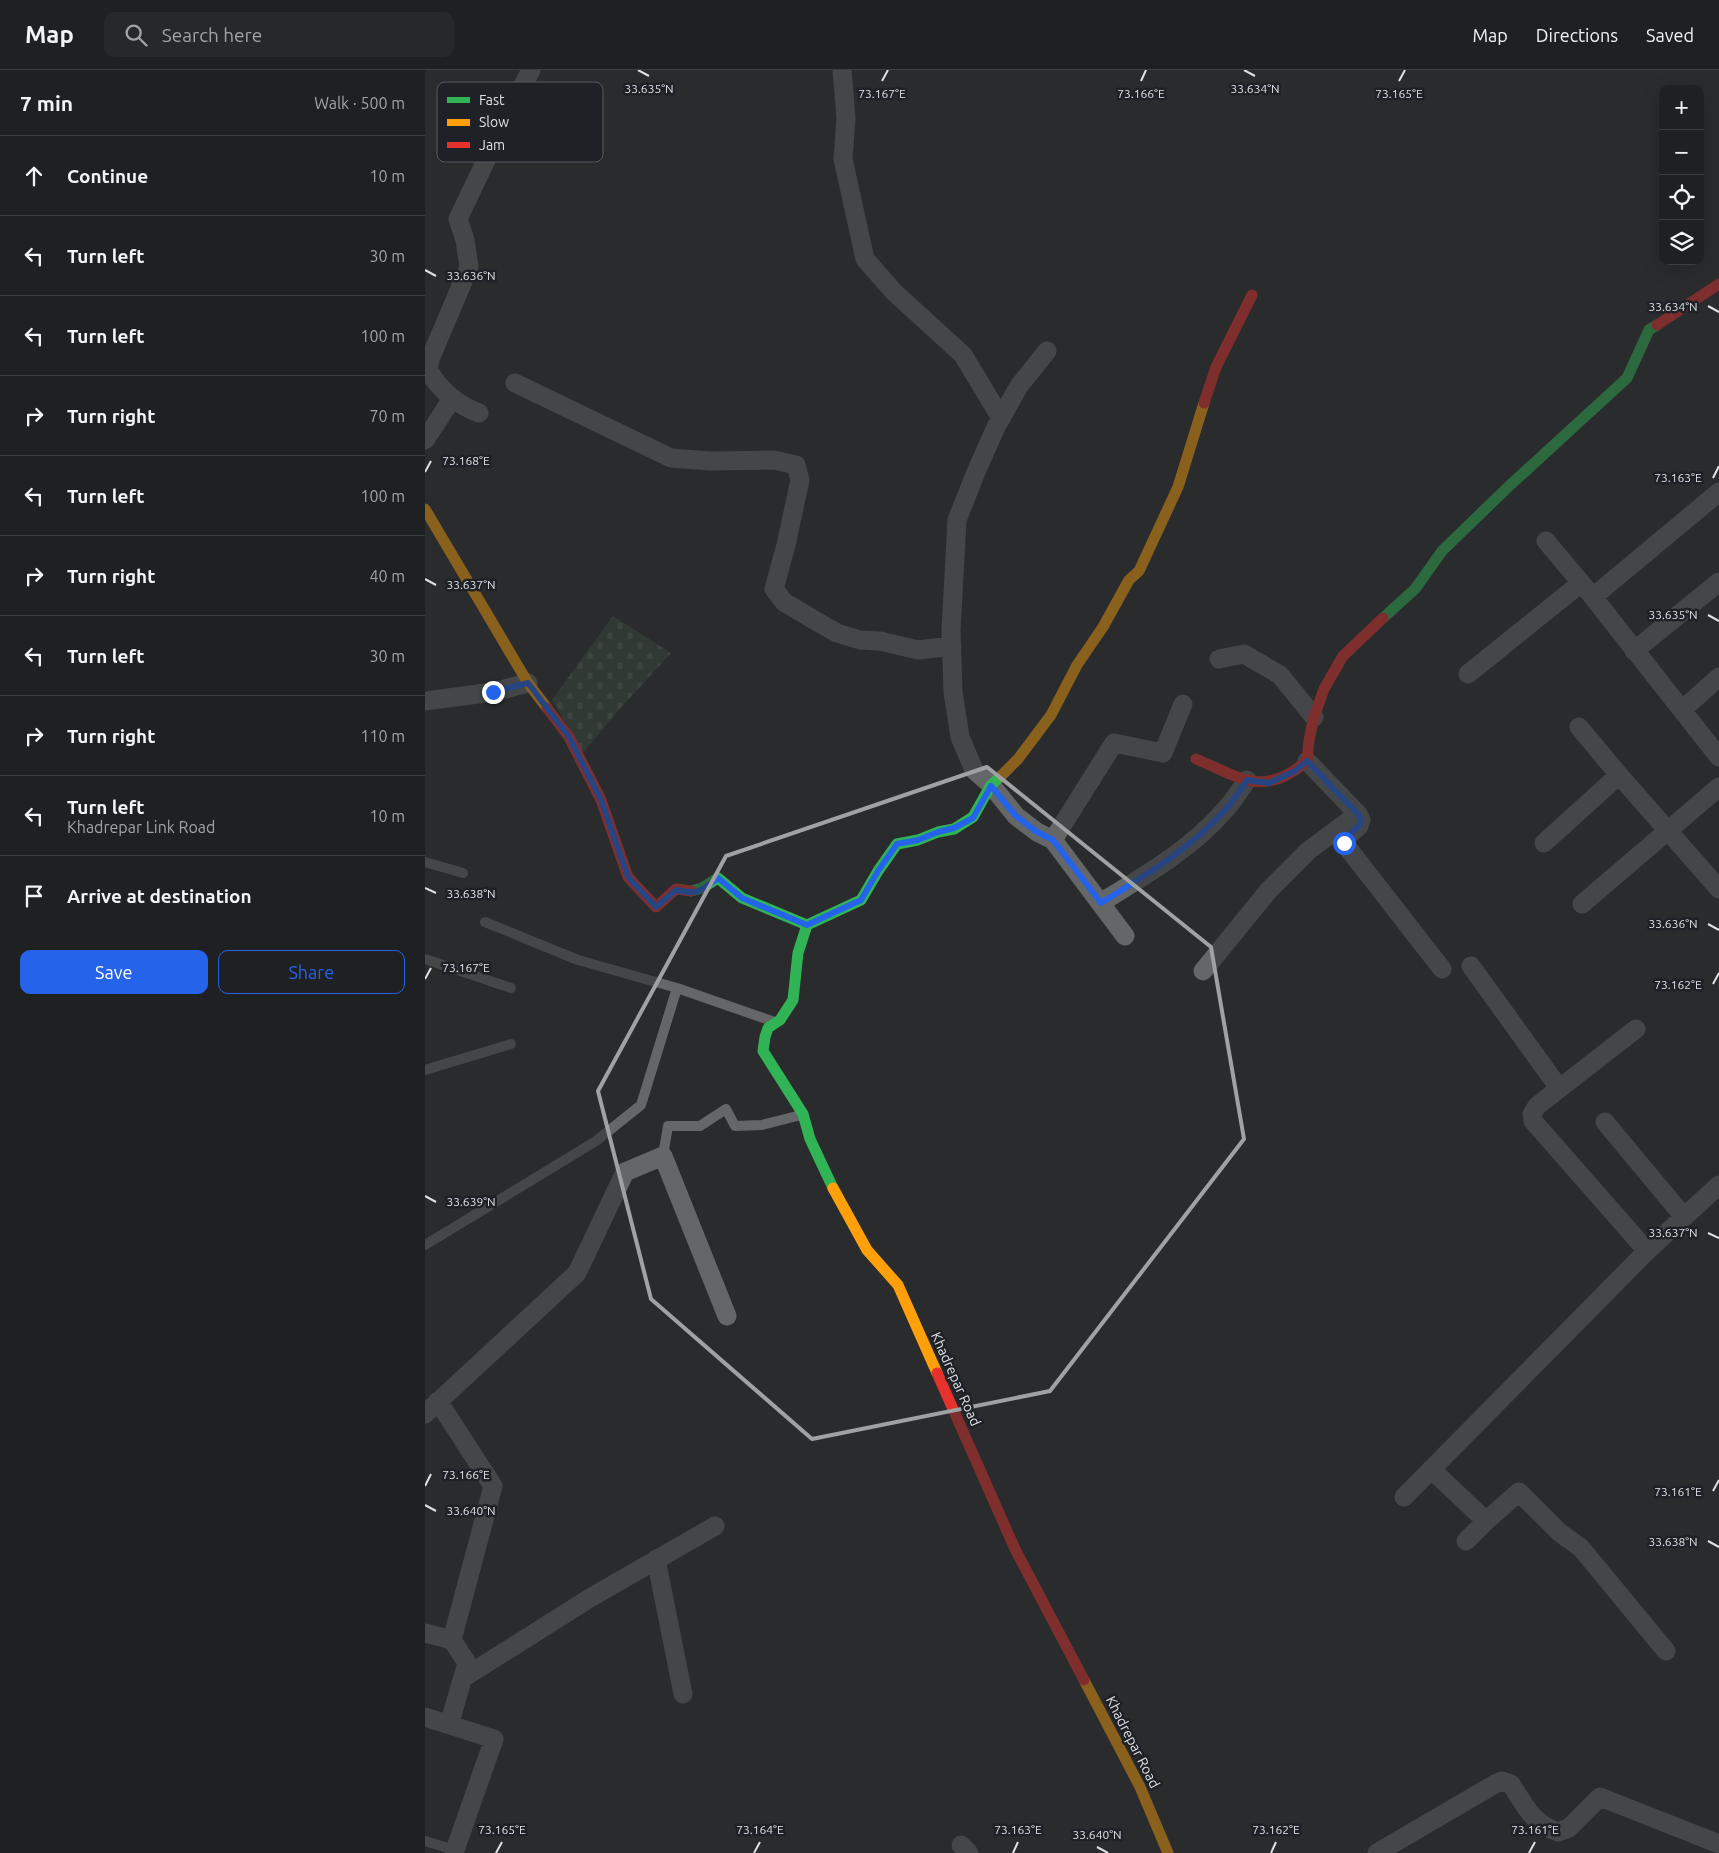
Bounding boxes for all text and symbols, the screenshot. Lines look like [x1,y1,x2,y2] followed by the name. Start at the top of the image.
[104,12,454,57] search box
[25,21,74,48] text: Map
[122,21,150,49] icon: search
[162,24,262,46] text: Search here
[1472,25,1508,45] text: Map
[1536,25,1618,45] text: Directions
[1646,25,1694,45] text: Saved
[437,82,603,162] legend
[624,82,674,95] text: 33.635°N
[1230,82,1280,95] text: 33.634°N
[1659,85,1704,265] map controls
[1659,85,1704,130] button: +
[858,87,906,100] text: 73.167°E
[1117,87,1165,100] text: 73.166°E
[1375,87,1423,100] text: 73.165°E
[20,91,73,115] text: 7 min
[479,92,505,108] text: Fast
[314,94,405,112] text: Walk · 500 m
[479,114,509,130] text: Slow
[1659,130,1704,175] button: −
[479,137,505,153] text: Jam
[20,162,48,190] icon: ahead
[67,165,148,187] text: Continue
[369,167,405,185] text: 10 m
[1659,175,1704,220] button: locate
[1659,220,1704,265] button: layers
[20,242,48,270] icon: left
[67,245,145,267] text: Turn left
[369,247,405,265] text: 30 m
[446,269,496,282] text: 33.636°N
[1648,300,1698,313] text: 33.634°N
[20,322,48,350] icon: left
[67,325,145,347] text: Turn left
[360,327,405,345] text: 100 m
[20,402,48,430] icon: right
[67,405,155,427] text: Turn right
[369,407,405,425] text: 70 m
[442,454,490,467] text: 73.168°E
[1654,471,1702,484] text: 73.163°E
[20,482,48,510] icon: left
[67,485,145,507] text: Turn left
[360,487,405,505] text: 100 m
[20,562,48,590] icon: right
[67,565,155,587] text: Turn right
[369,567,405,585] text: 40 m
[446,578,496,591] text: 33.637°N
[1648,608,1698,621] text: 33.635°N
[20,642,48,670] icon: left
[67,645,145,667] text: Turn left
[369,647,405,665] text: 30 m
[482,681,505,704] route end
[20,722,48,750] icon: right
[67,725,155,747] text: Turn right
[360,727,405,745] text: 110 m
[67,796,145,818] text: Turn left
[20,802,48,830] icon: left
[369,807,405,825] text: 10 m
[67,818,215,836] text: Khadrepar Link Road
[1333,832,1356,855] route start
[20,882,48,910] icon: arrive
[67,885,252,907] text: Arrive at destination
[446,887,496,900] text: 33.638°N
[1648,917,1698,930] text: 33.636°N
[20,950,208,994] button: Save
[218,950,405,994] button: Share
[442,961,490,974] text: 73.167°E
[1654,978,1702,991] text: 73.162°E
[446,1195,496,1208] text: 33.639°N
[1648,1226,1698,1239] text: 33.637°N
[928,1330,984,1428] street label: Khadrepar Road
[442,1468,490,1481] text: 73.166°E
[1654,1485,1702,1498] text: 73.161°E
[446,1504,496,1517] text: 33.640°N
[1648,1535,1698,1548] text: 33.638°N
[1103,1693,1163,1791] street label: Khadrepar Road
[478,1823,526,1836] text: 73.165°E
[736,1823,784,1836] text: 73.164°E
[994,1823,1042,1836] text: 73.163°E
[1252,1823,1300,1836] text: 73.162°E
[1511,1823,1559,1836] text: 73.161°E
[1072,1828,1122,1841] text: 33.640°N

